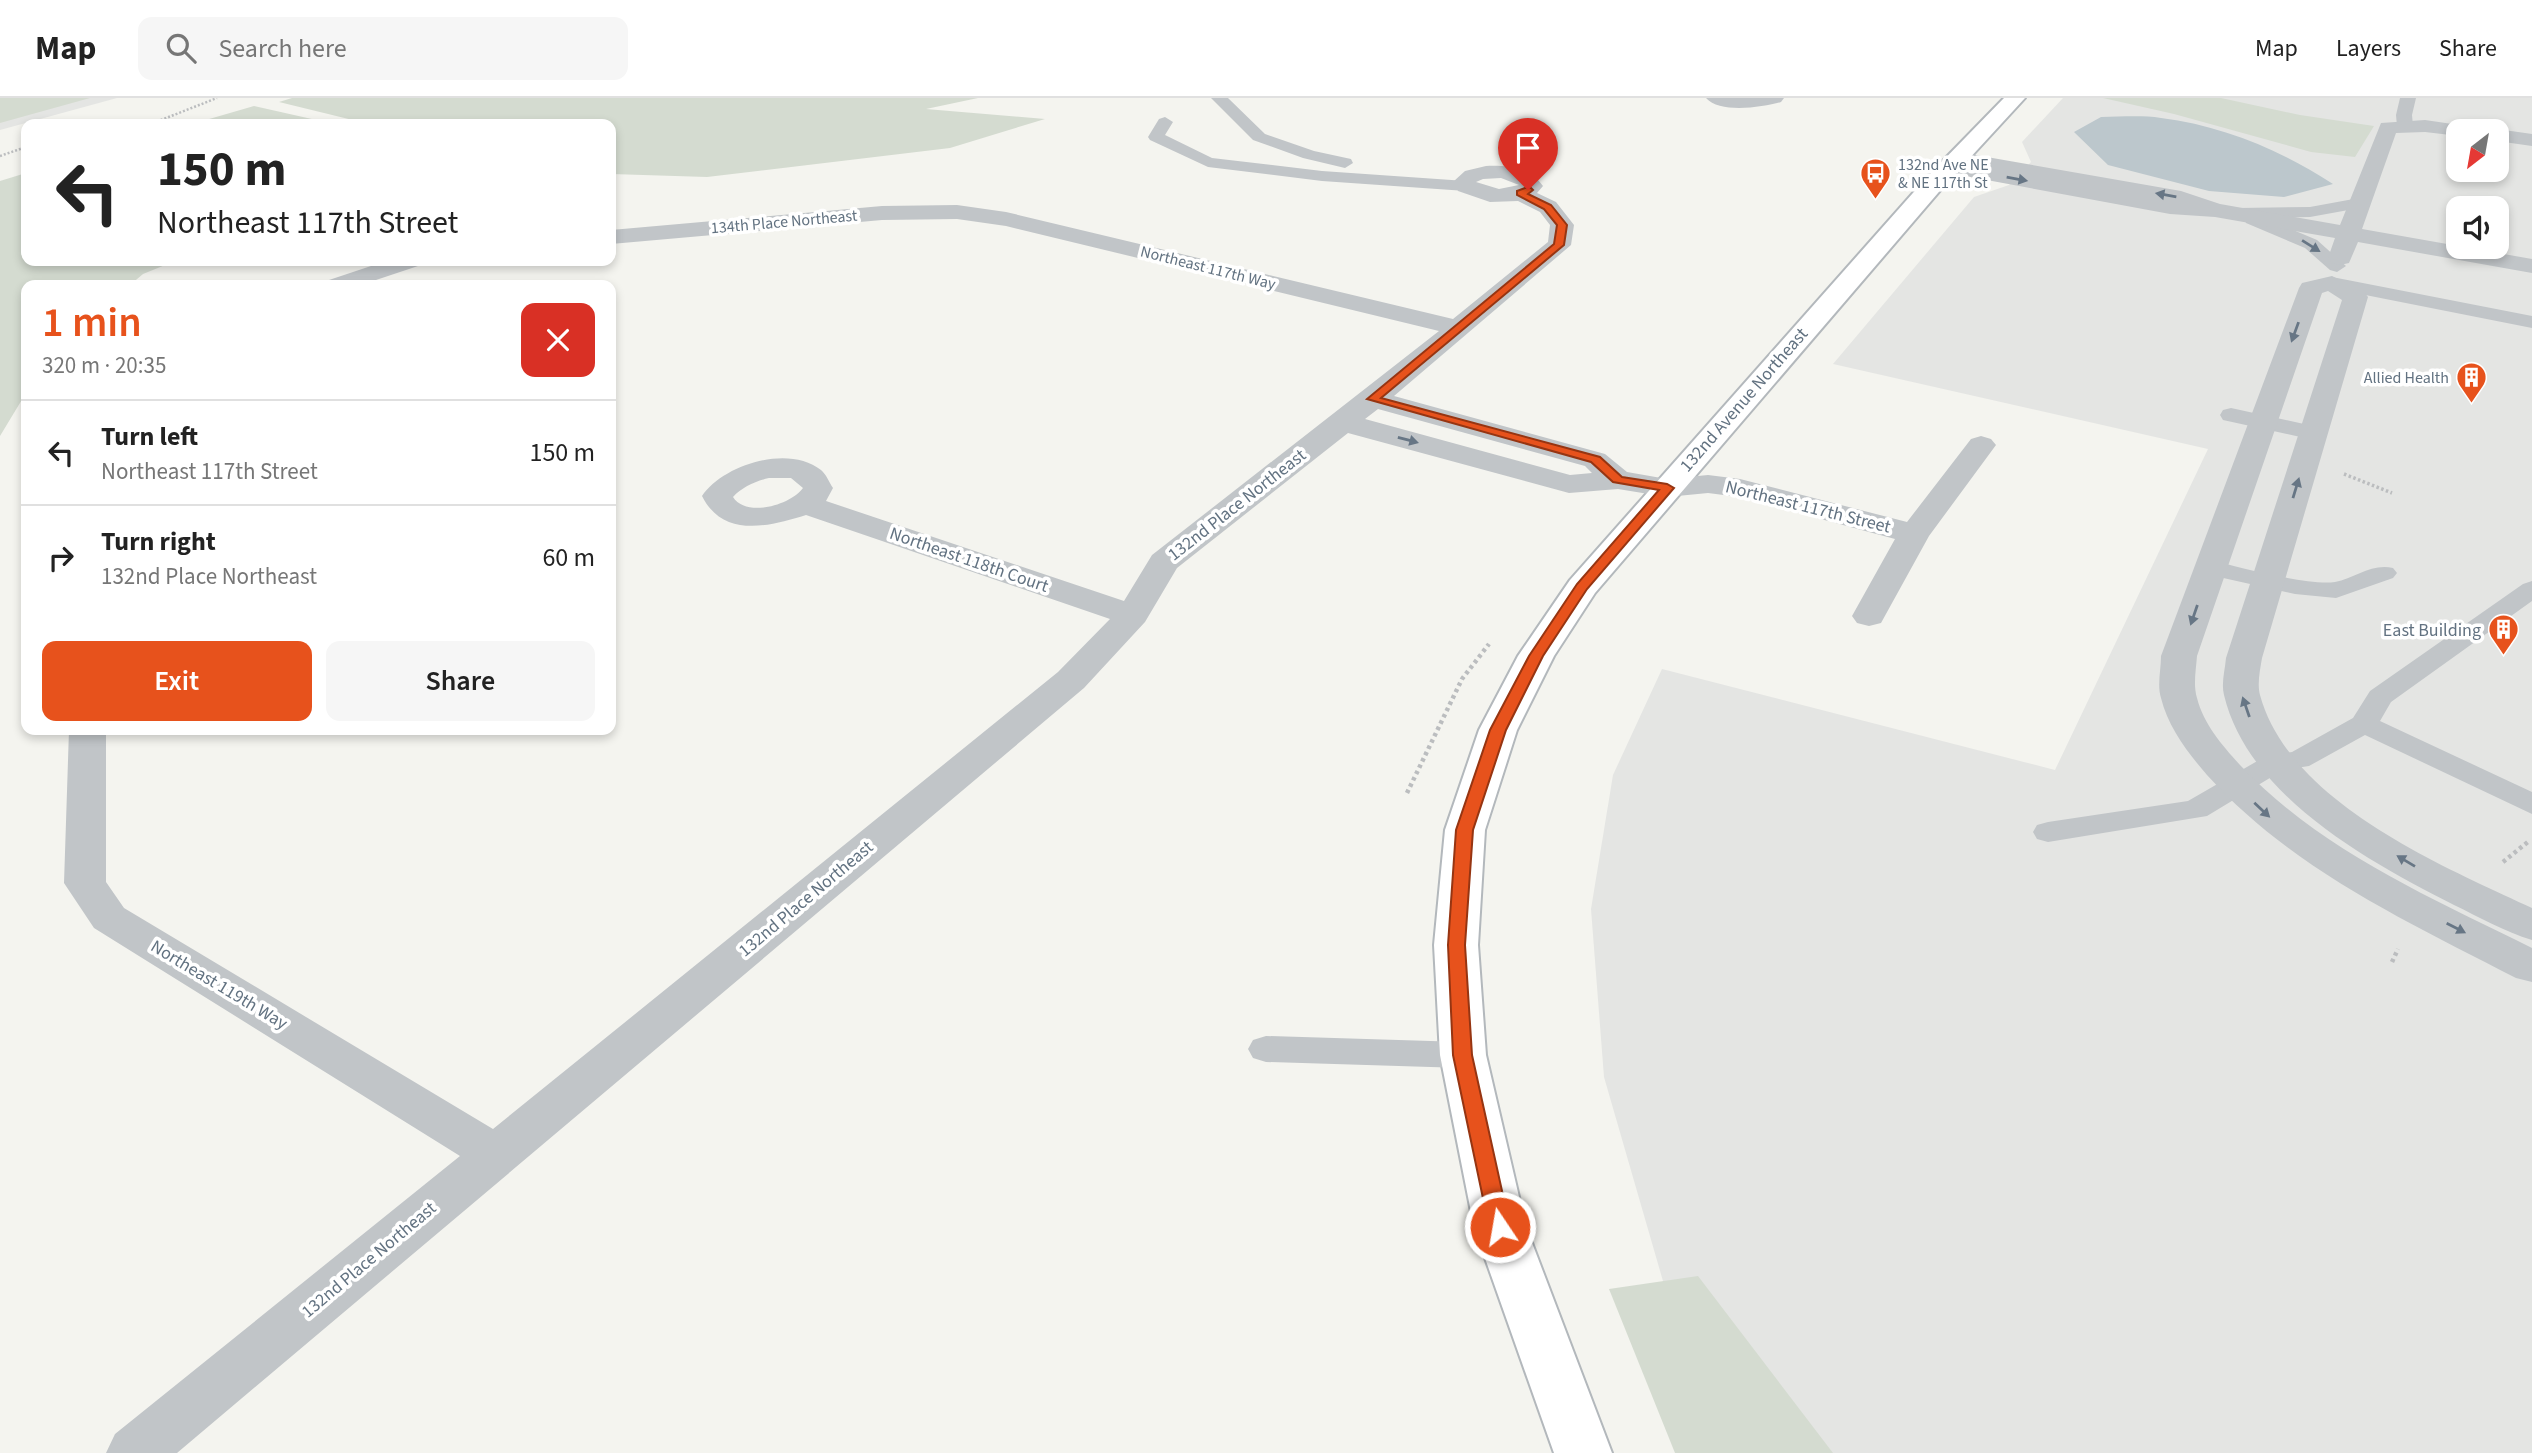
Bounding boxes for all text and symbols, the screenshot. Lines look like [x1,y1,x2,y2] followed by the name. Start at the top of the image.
[138,17,628,80] search box
[35,25,96,72] text: Map
[162,29,200,67] icon: search
[218,30,347,67] text: Search here
[2255,31,2298,66] text: Map
[2336,31,2401,66] text: Layers
[2439,31,2497,66] text: Share
[1498,118,1558,190] pin
[2446,119,2510,182] north arrow
[2446,119,2509,259] map controls
[1509,129,1547,167] icon: arrive
[157,135,286,205] text: 150 m
[42,147,133,238] icon: left
[1898,154,1989,194] place label: 132nd Ave NE & NE 117th St
[1858,157,1892,201] bus stop icon: 132nd Ave NE & NE 117th St
[2006,174,2028,185] one-way arrow
[2155,189,2177,200] one-way arrow
[2446,196,2509,259] button: sound
[157,200,458,246] text: Northeast 117th Street
[710,205,859,239] street label: 134th Place Northeast
[2301,239,2321,252] one-way arrow
[1138,241,1278,296] street label: Northeast 117th Way
[42,293,142,353] text: 1 min
[521,303,595,377] button: close
[2289,321,2300,342] one-way arrow
[1674,322,1814,478] street label: 132nd Avenue Northeast
[42,349,166,382] text: 320 m · 20:35
[2455,361,2489,405] building icon: Allied Health
[2364,367,2449,389] place label: Allied Health
[101,418,198,455] text: Turn left
[42,434,80,472] icon: left
[529,434,595,471] text: 150 m
[1397,435,1419,446] one-way arrow
[1163,443,1311,567] street label: 132nd Place Northeast
[101,455,318,488] text: Northeast 117th Street
[1723,474,1893,540] street label: Northeast 117th Street
[2291,478,2302,499] one-way arrow
[886,521,1052,599] street label: Northeast 118th Court
[101,523,216,560] text: Turn right
[42,539,80,577] icon: right
[542,539,595,576] text: 60 m
[101,560,317,593] text: 132nd Place Northeast
[2188,605,2199,626] one-way arrow
[2487,613,2521,657] building icon: East Building
[2383,618,2481,643] place label: East Building
[42,641,312,721] button: Exit
[326,641,595,721] button: Share
[2240,697,2251,718] one-way arrow
[2253,802,2270,818] one-way arrow
[733,835,879,963] street label: 132nd Place Northeast
[2396,855,2415,867] one-way arrow
[2447,922,2466,934] one-way arrow
[146,934,293,1036] street label: Northeast 119th Way
[1463,1190,1537,1264] position arrow
[296,1196,442,1324] street label: 132nd Place Northeast

